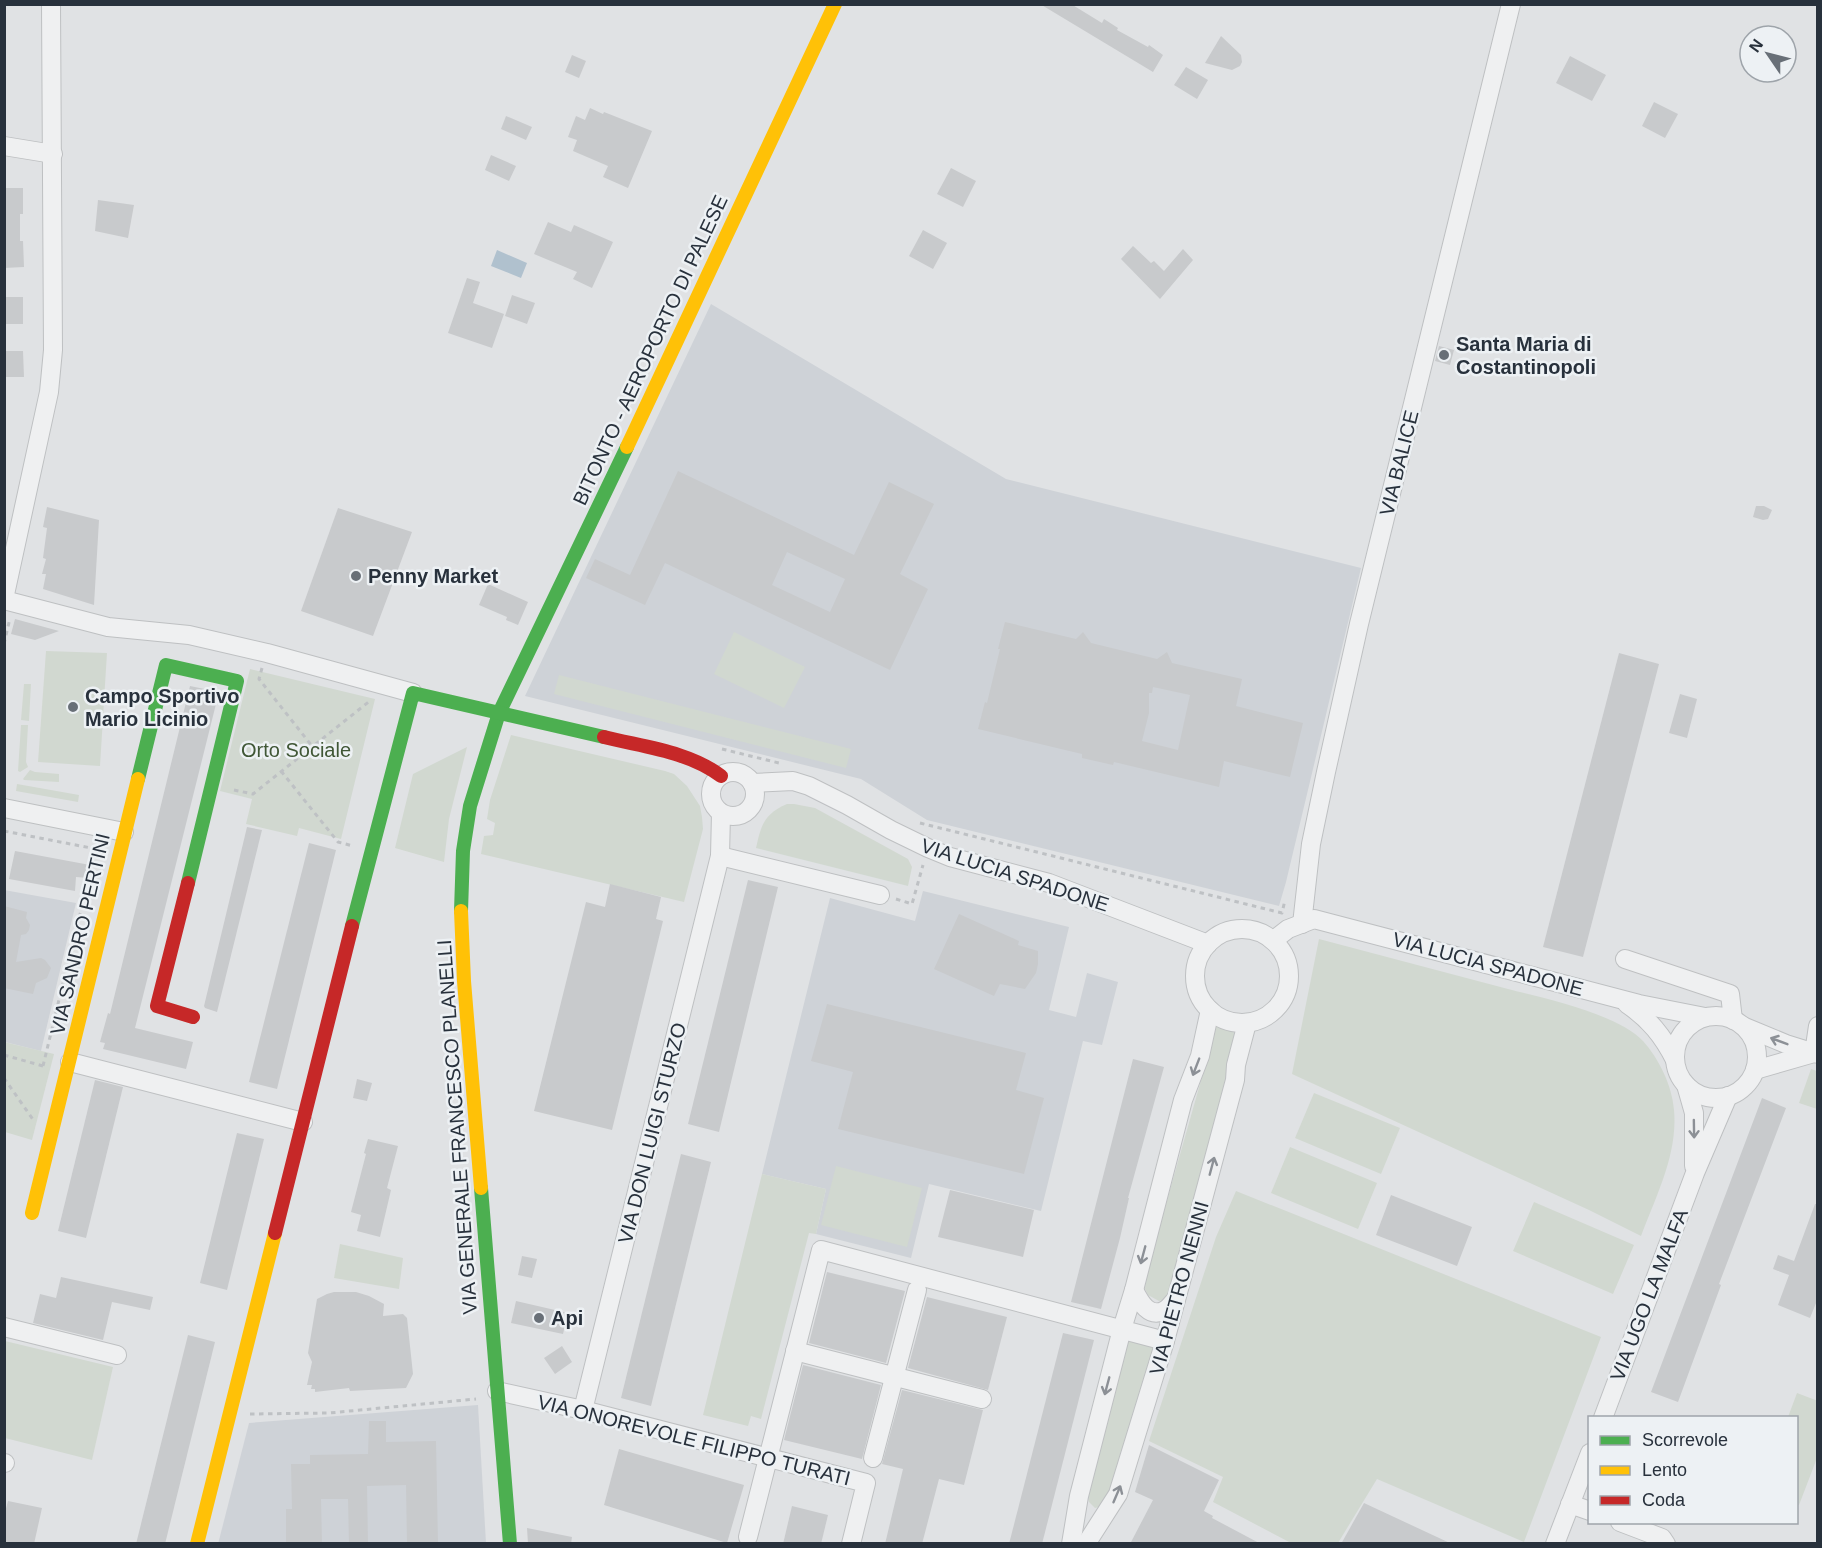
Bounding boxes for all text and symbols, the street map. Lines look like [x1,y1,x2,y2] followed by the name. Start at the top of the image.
[1738,24,1798,84] north arrow
[1746,36,1766,55] text: N
[568,192,732,508] street label: BITONTO - AEROPORTO DI PALESE
[1456,333,1596,378] place label: Santa Maria di Costantinopoli
[1437,348,1451,362] marker: Santa Maria di Costantinopoli
[1375,408,1423,518] street label: VIA BALICE
[368,565,498,587] place label: Penny Market
[349,569,363,583] marker: Penny Market
[85,685,239,730] place label: Campo Sportivo Mario Licinio
[66,700,80,714] marker: Campo Sportivo Mario Licinio
[241,739,351,761] park label: Orto Sociale
[46,831,114,1037] street label: VIA SANDRO PERTINI
[918,834,1112,916] street label: VIA LUCIA SPADONE
[1390,928,1586,1000] street label: VIA LUCIA SPADONE
[433,939,481,1315] street label: VIA GENERALE FRANCESCO PLANELLI
[614,1020,690,1246] street label: VIA DON LUIGI STURZO
[1770,1035,1789,1046] one-way arrow
[1190,1057,1201,1076] one-way arrow
[1688,1118,1700,1138] one-way arrow
[1207,1157,1218,1176] one-way arrow
[1145,1199,1213,1377] street label: VIA PIETRO NENNI
[1606,1205,1692,1384] street label: VIA UGO LA MALFA
[1137,1245,1149,1264] one-way arrow
[551,1307,583,1329] place label: Api
[532,1311,546,1325] marker: Api
[1101,1376,1112,1395] one-way arrow
[535,1390,853,1490] street label: VIA ONOREVOLE FILIPPO TURATI
[1588,1416,1798,1524] legend
[1642,1430,1728,1450] text: Scorrevole
[1642,1460,1687,1480] text: Lento
[1112,1486,1123,1504] one-way arrow
[1642,1490,1686,1510] text: Coda

